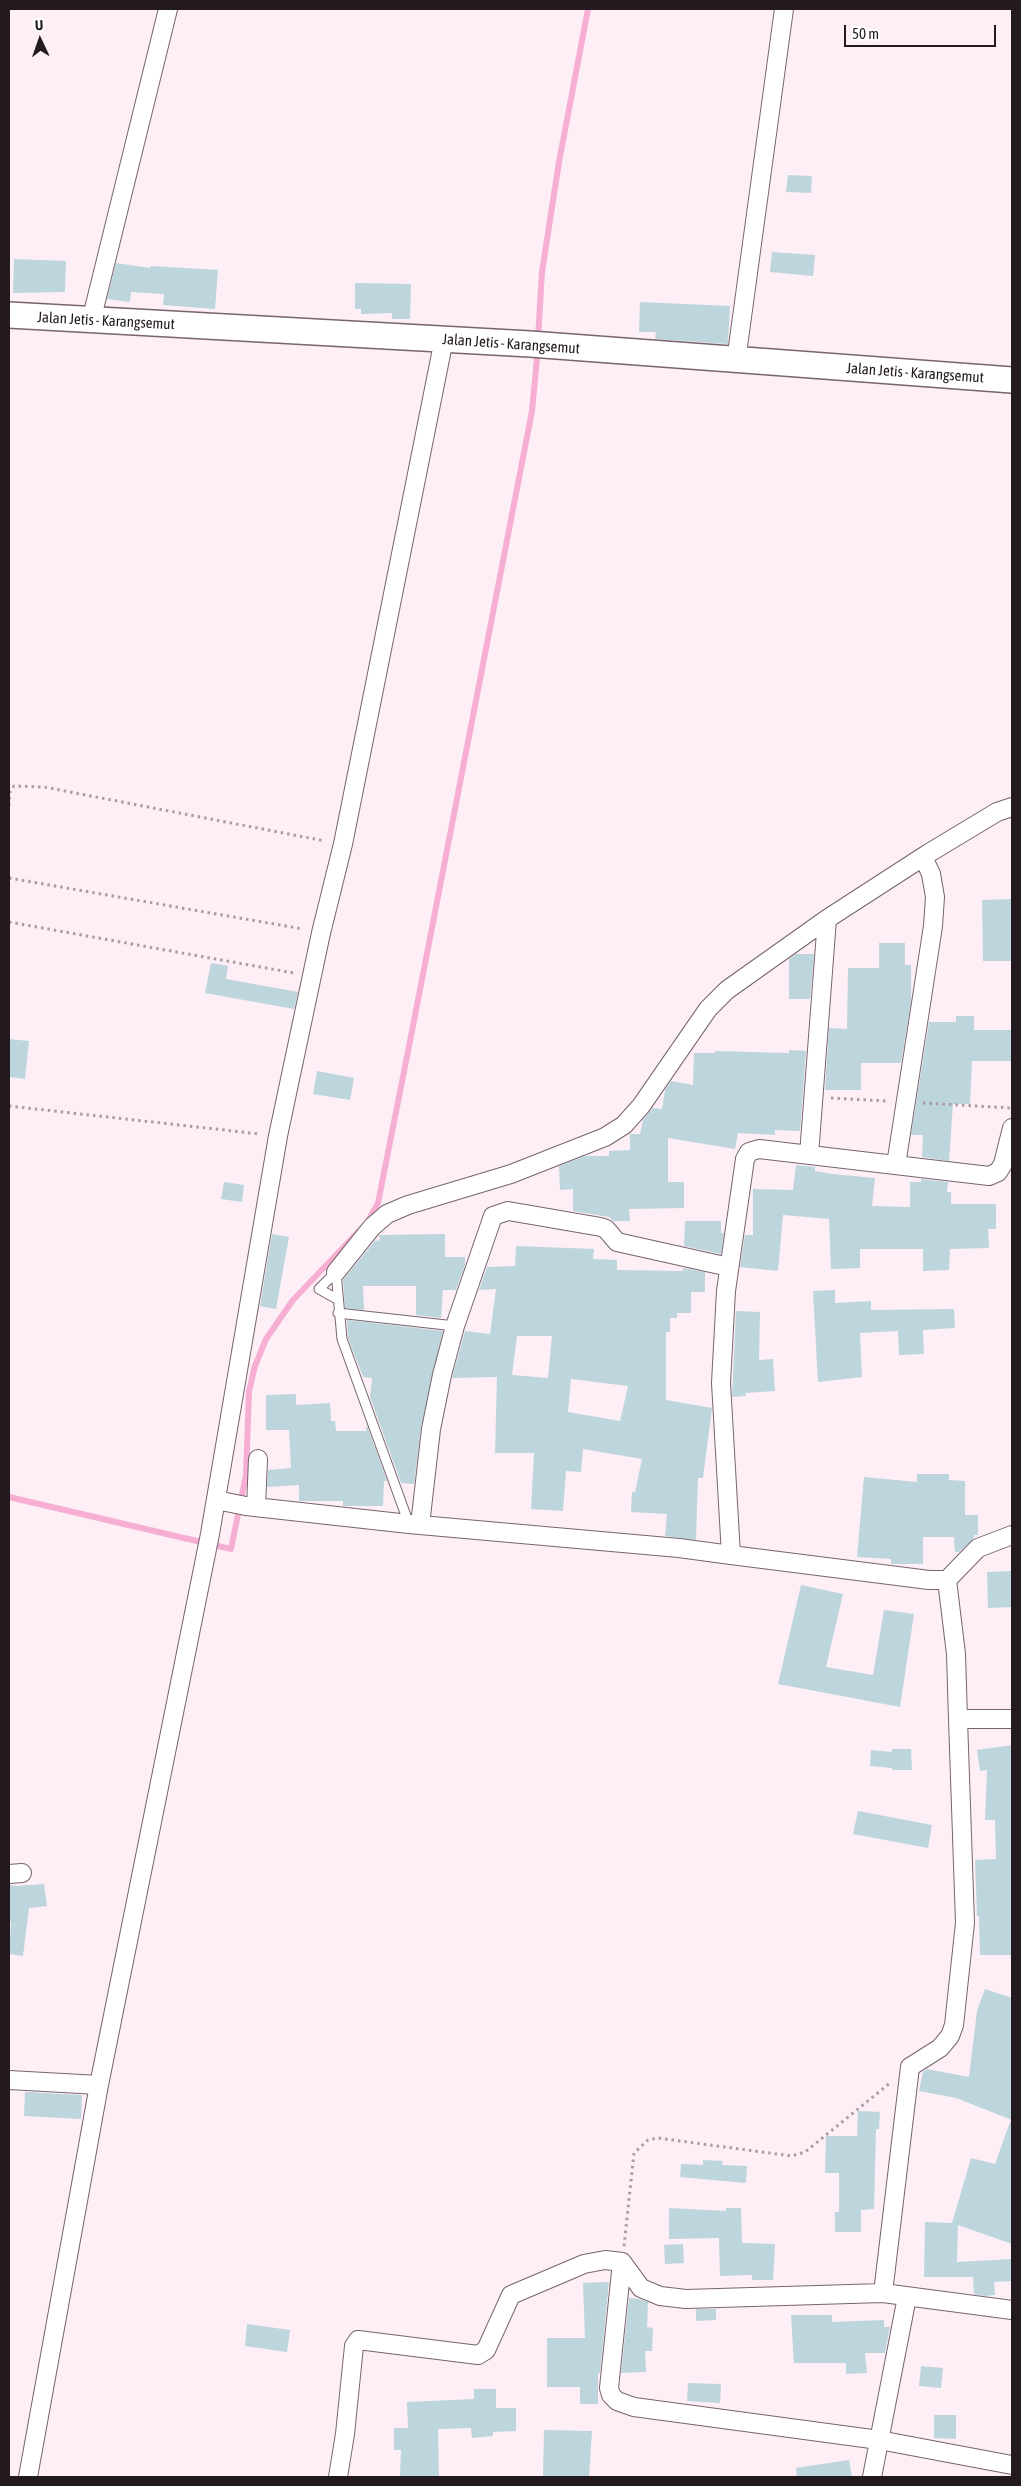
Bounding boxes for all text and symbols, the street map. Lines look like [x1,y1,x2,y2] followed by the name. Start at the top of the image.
[15,15,65,65] north arrow
[846,15,998,47] scale bar
[35,17,44,33] text: U
[852,25,879,42] text: 50 m
[37,308,175,334] street label: Jalan Jetis - Karangsemut
[442,330,580,358] street label: Jalan Jetis - Karangsemut
[846,359,984,387] street label: Jalan Jetis - Karangsemut

